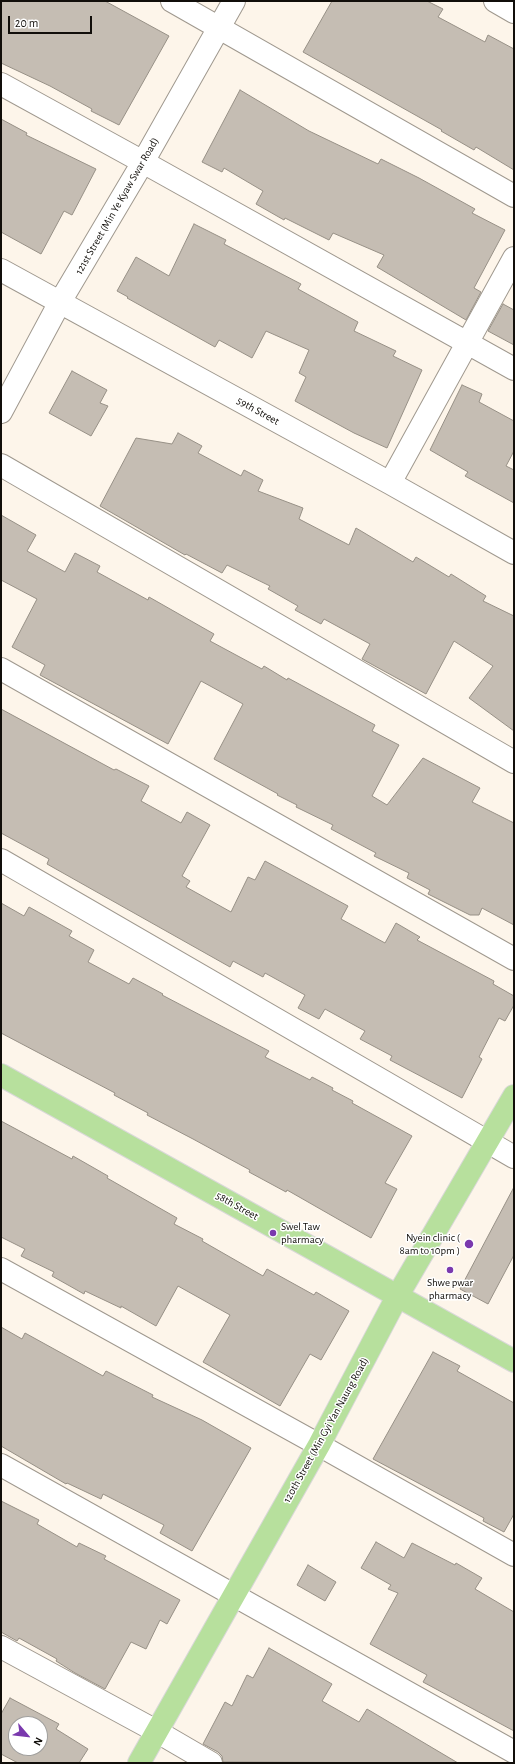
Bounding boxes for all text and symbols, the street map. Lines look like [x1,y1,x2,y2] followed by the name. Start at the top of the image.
[10,8,94,34] scale bar
[15,17,38,29] text: 20 m
[72,135,162,277] street label: 121st Street (Min Ye Kyaw Swar Road)
[234,394,282,428] street label: 59th Street
[213,1189,261,1223] street label: 58th Street
[281,1220,324,1246] place label: Swel Taw pharmacy
[268,1228,278,1238] marker: Swel Taw pharmacy
[400,1231,460,1257] place label: Nyein clinic ( 8am to 10pm )
[463,1238,475,1250] marker: Nyein clinic ( 8am to 10pm )
[445,1265,455,1275] marker: Shwe pwar pharmacy
[427,1276,473,1302] place label: Shwe pwar pharmacy
[280,1355,372,1505] street label: 120th Street (Min Gyi Yan Naung Road)
[8,1716,48,1756] north arrow
[32,1735,45,1747] text: N

